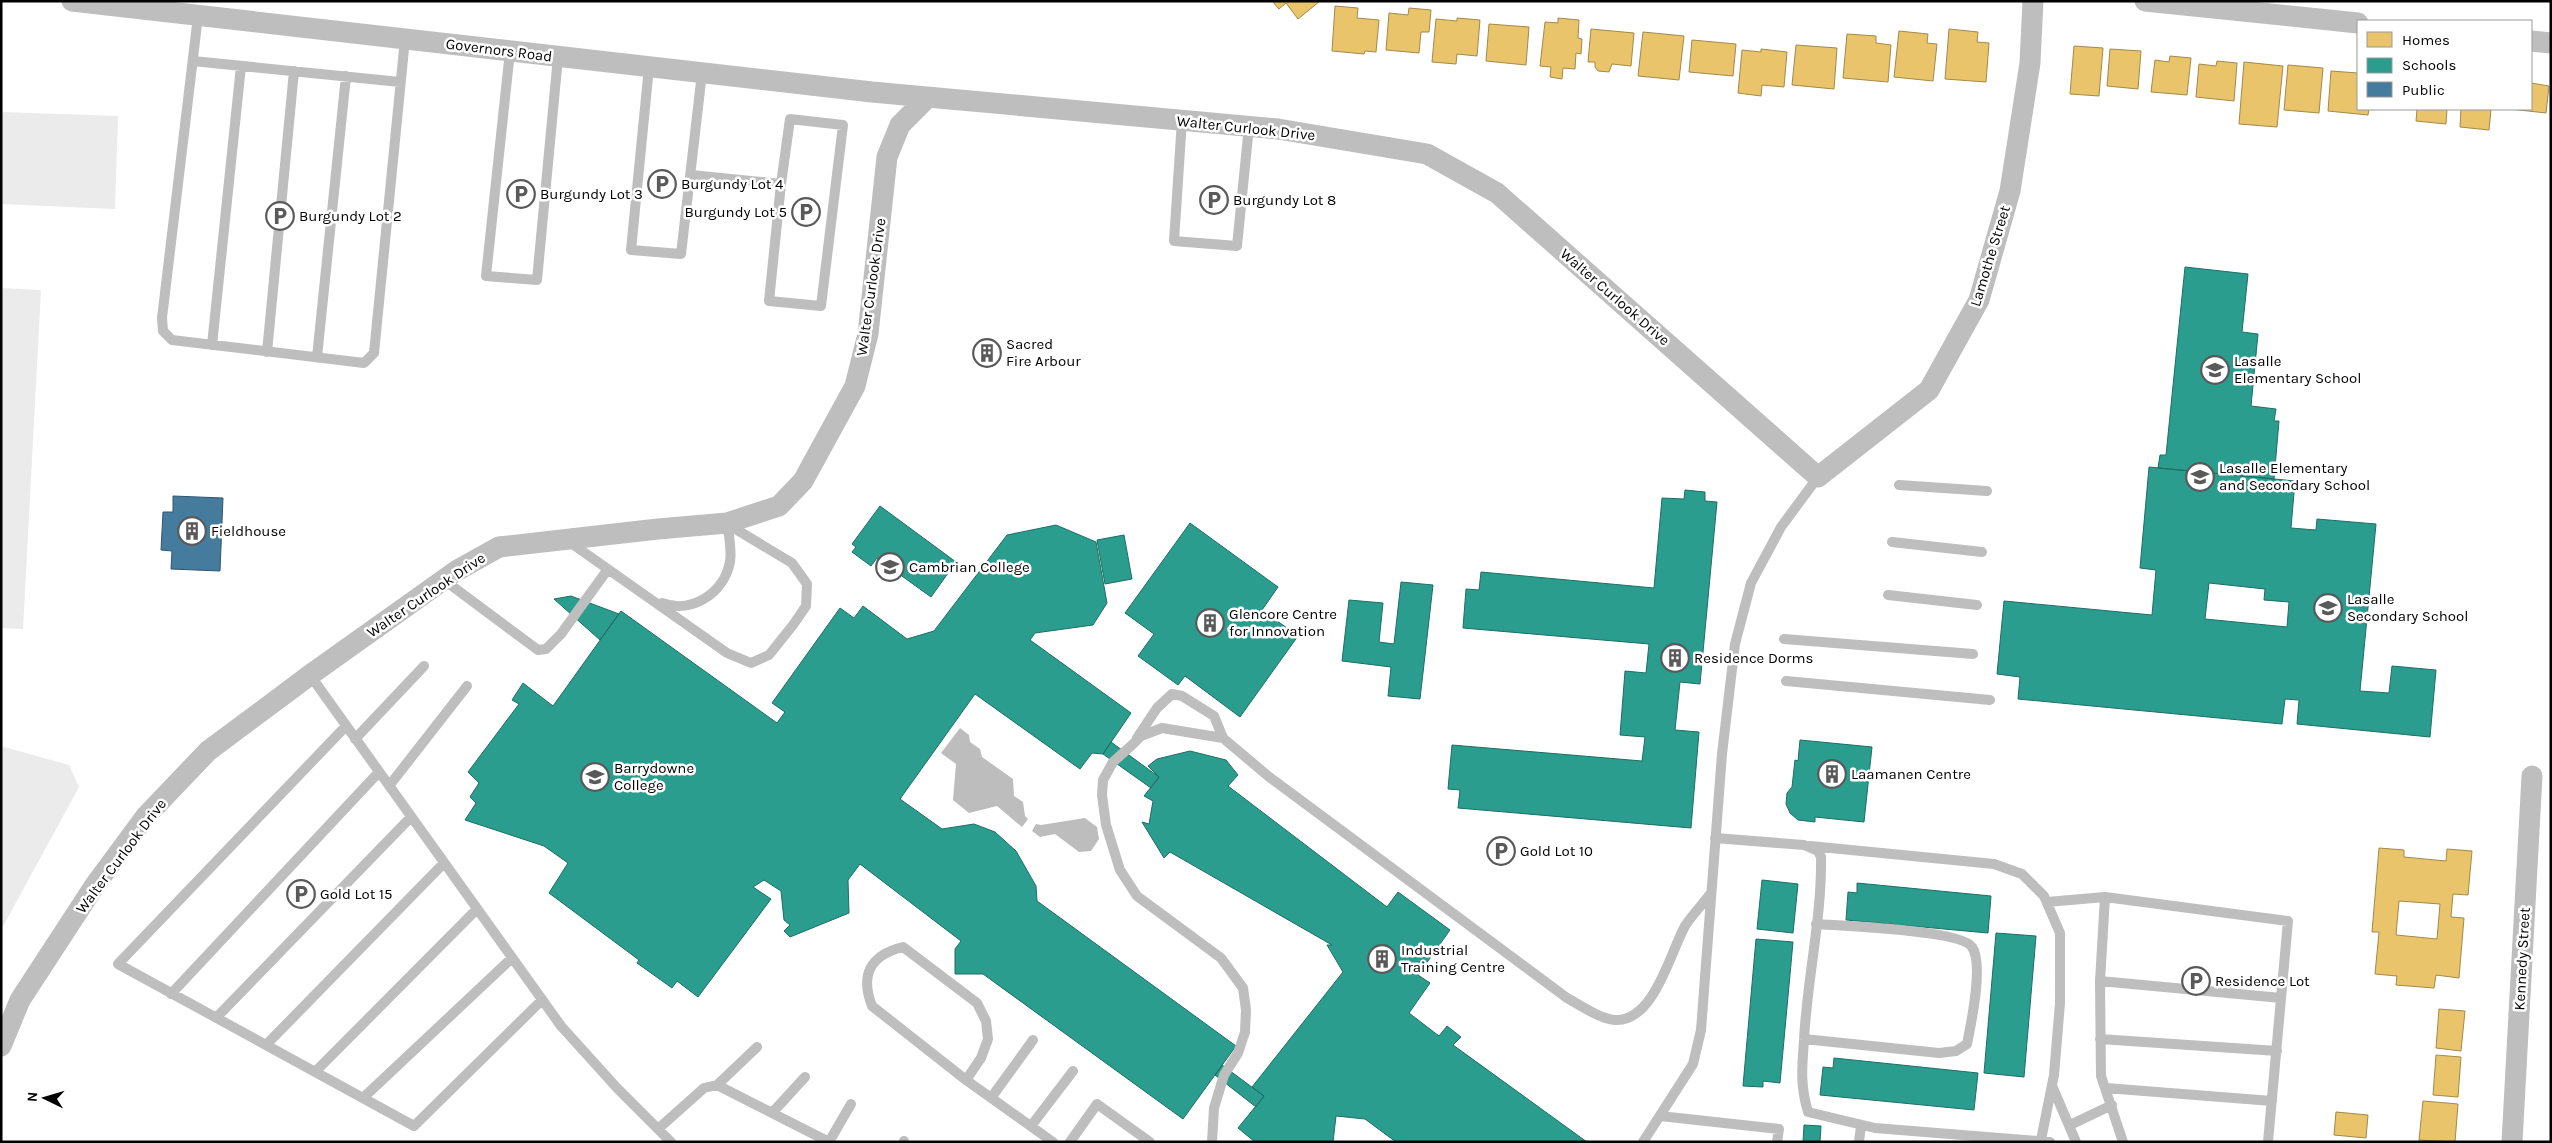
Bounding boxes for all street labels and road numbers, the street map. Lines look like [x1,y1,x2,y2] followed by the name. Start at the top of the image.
[445,35,553,65] street label: Governors Road
[1176,112,1316,144] street label: Walter Curlook Drive
[1966,203,2014,309] street label: Lamothe Street
[852,217,890,357] street label: Walter Curlook Drive
[1557,245,1673,349] street label: Walter Curlook Drive
[363,549,489,641] street label: Walter Curlook Drive
[72,795,170,917] street label: Walter Curlook Drive
[2510,907,2534,1011] street label: Kennedy Street

